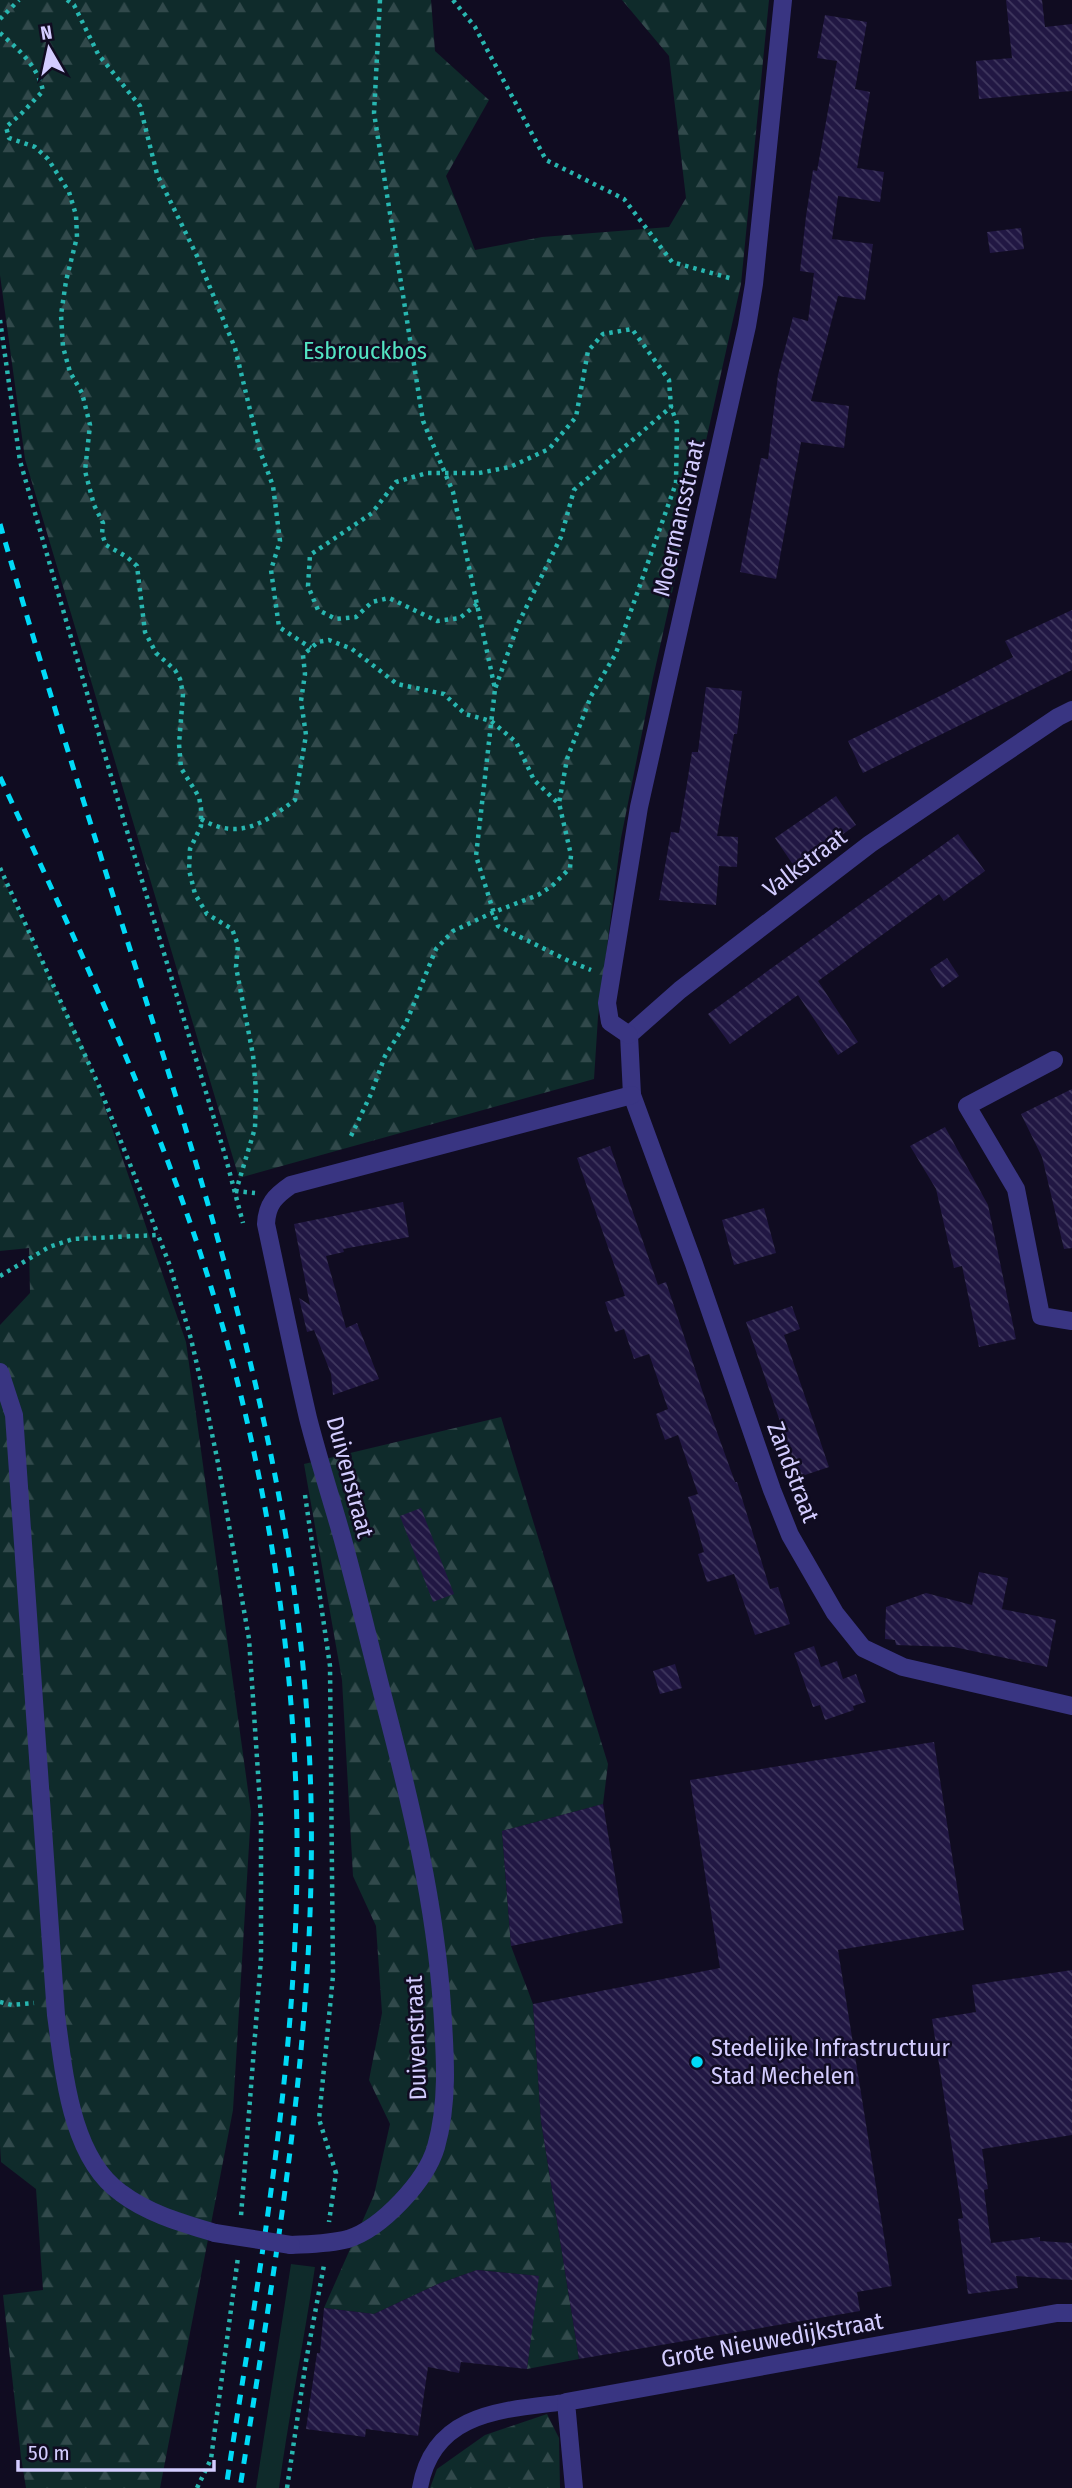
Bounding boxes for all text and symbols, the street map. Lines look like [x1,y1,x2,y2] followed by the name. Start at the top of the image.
[14,14,84,84] north arrow
[39,20,54,45] text: N
[303,337,427,365] park label: Esbrouckbos
[647,437,711,599] street label: Moermansstraat
[758,822,852,903] street label: Valkstraat
[320,1413,380,1541] street label: Duivenstraat
[761,1418,825,1526] street label: Zandstraat
[400,1975,432,2101] street label: Duivenstraat
[711,2034,951,2090] place label: Stedelijke Infrastructuur Stad Mechelen
[689,2054,705,2070] marker: Stedelijke Infrastructuur Stad Mechelen
[659,2307,885,2373] street label: Grote Nieuwedijkstraat
[18,2428,214,2472] scale bar
[28,2440,70,2466] text: 50 m

